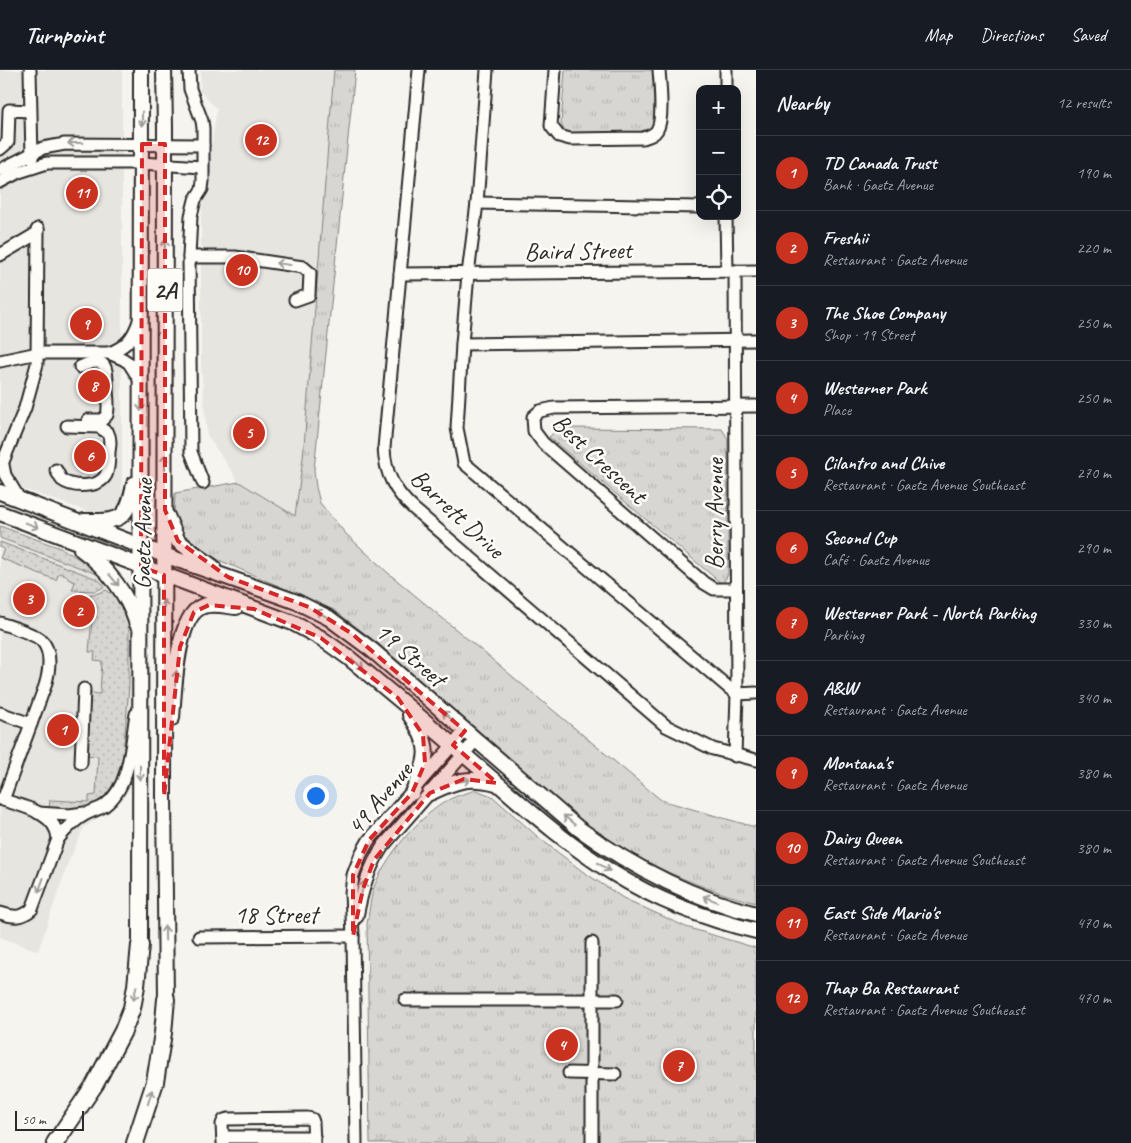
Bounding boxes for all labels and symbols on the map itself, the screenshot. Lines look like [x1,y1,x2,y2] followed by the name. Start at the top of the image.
[137,110,147,126] one-way arrow
[245,121,277,159] pin: 12
[68,138,84,148] one-way arrow
[66,174,98,212] pin: 11
[524,234,635,268] street label: Baird Street
[160,239,170,255] one-way arrow
[226,251,258,289] pin: 10
[275,259,291,269] one-way arrow
[148,268,182,312] road number: 2A
[70,305,102,343] pin: 9
[78,367,110,405] pin: 8
[136,395,146,411] one-way arrow
[545,407,655,513] street label: Best Crescent
[233,414,265,452] pin: 5
[74,437,106,475] pin: 6
[160,454,170,470] one-way arrow
[699,457,731,570] street label: Berry Avenue
[404,462,512,567] street label: Barrett Drive
[126,477,160,590] street label: Gaetz Avenue
[24,521,39,530] one-way arrow
[108,573,119,586] one-way arrow
[13,580,45,618] pin: 3
[63,592,95,630] pin: 2
[159,599,169,616] one-way arrow
[315,609,330,618] one-way arrow
[369,615,455,696] street label: 19 Street
[351,659,364,670] one-way arrow
[171,670,181,686] one-way arrow
[442,710,455,722] one-way arrow
[47,711,79,749] pin: 1
[340,754,421,842] street label: 49 Avenue
[136,765,145,781] one-way arrow
[454,775,470,785] one-way arrow
[303,783,329,809] your location
[562,814,575,825] one-way arrow
[597,863,611,873] one-way arrow
[36,877,45,893] one-way arrow
[359,880,369,896] one-way arrow
[703,893,718,903] one-way arrow
[234,899,321,931] street label: 18 Street
[160,925,170,941] one-way arrow
[130,985,139,1001] one-way arrow
[546,1026,578,1064] pin: 4
[663,1047,695,1085] pin: 7
[146,1089,156,1105] one-way arrow
[15,1108,84,1131] scale bar

